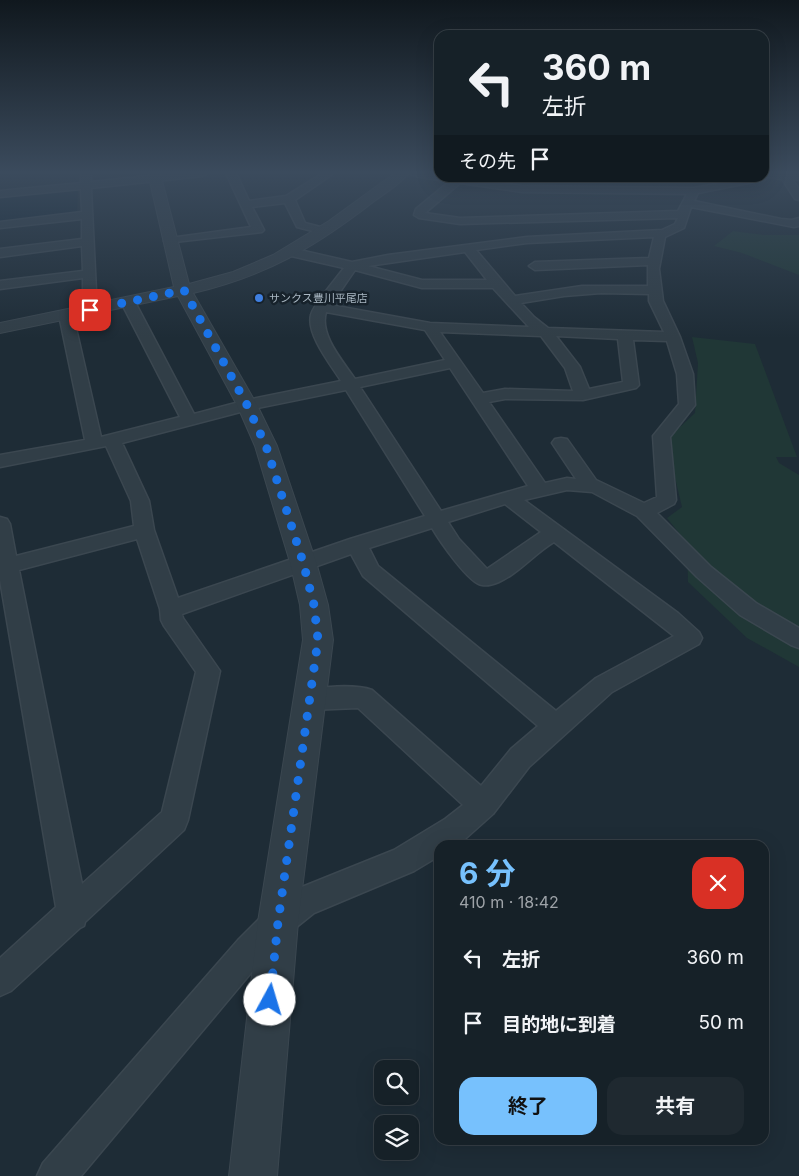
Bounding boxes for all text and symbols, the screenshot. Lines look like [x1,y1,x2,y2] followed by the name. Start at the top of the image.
[542,46,651,88] text: 360 m
[459,50,524,115] icon: left
[542,93,586,119] text: 左折
[526,145,554,173] icon: arrive
[459,150,516,173] text: その先
[69,289,111,331] pin
[269,291,368,305] place label: サンクス豊川平尾店
[253,292,265,304] marker: サンクス豊川平尾店
[76,296,104,324] icon: arrive
[459,855,516,891] text: 6 分
[692,857,744,909] button: close
[459,892,559,912] text: 410 m · 18:42
[459,944,487,972] icon: left
[687,946,744,969] text: 360 m
[502,948,540,971] text: 左折
[243,973,295,1025] position arrow
[459,1009,487,1037] icon: arrive
[698,1011,744,1034] text: 50 m
[502,1013,616,1036] text: 目的地に到着
[374,1060,419,1160] map controls
[374,1060,419,1105] button: search
[459,1077,597,1135] button: 終了
[607,1077,744,1135] button: 共有
[374,1115,419,1160] button: layers

